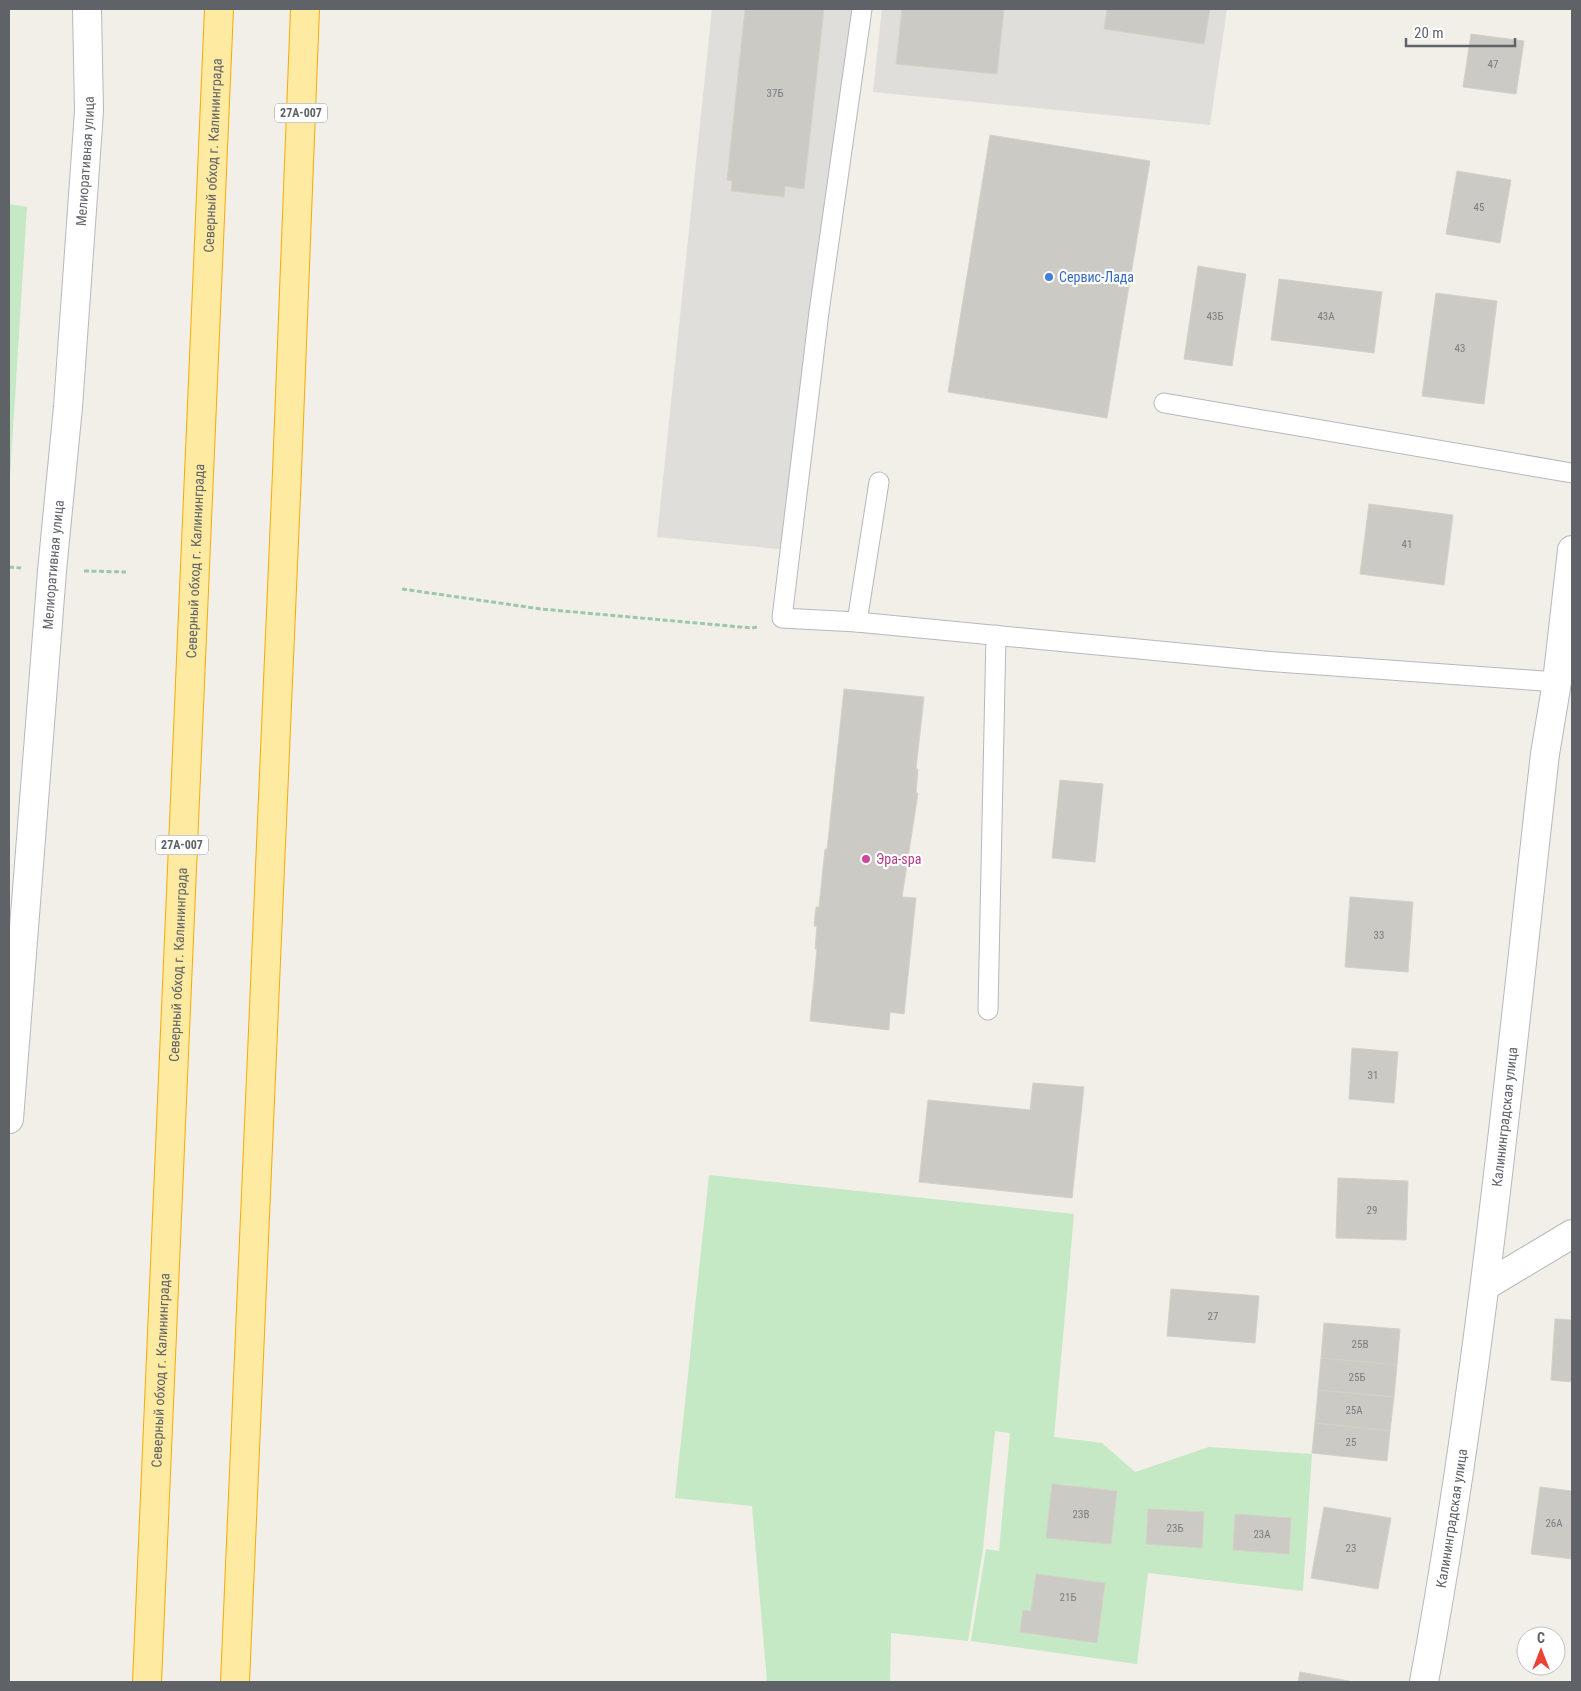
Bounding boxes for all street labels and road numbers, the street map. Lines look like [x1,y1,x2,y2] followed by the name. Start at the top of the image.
[201,58,225,253] street label: Северный обход г. Калининграда
[73,96,97,226] street label: Мелиоративная улица
[275,104,327,122] road number: 27А-007
[183,464,207,659] street label: Северный обход г. Калининграда
[39,499,67,630] street label: Мелиоративная улица
[156,836,208,854] road number: 27А-007
[166,867,190,1062] street label: Северный обход г. Калининграда
[1489,1046,1521,1188] street label: Калининградская улица
[148,1273,173,1468] street label: Северный обход г. Калининграда
[1433,1448,1470,1589] street label: Калининградская улица

